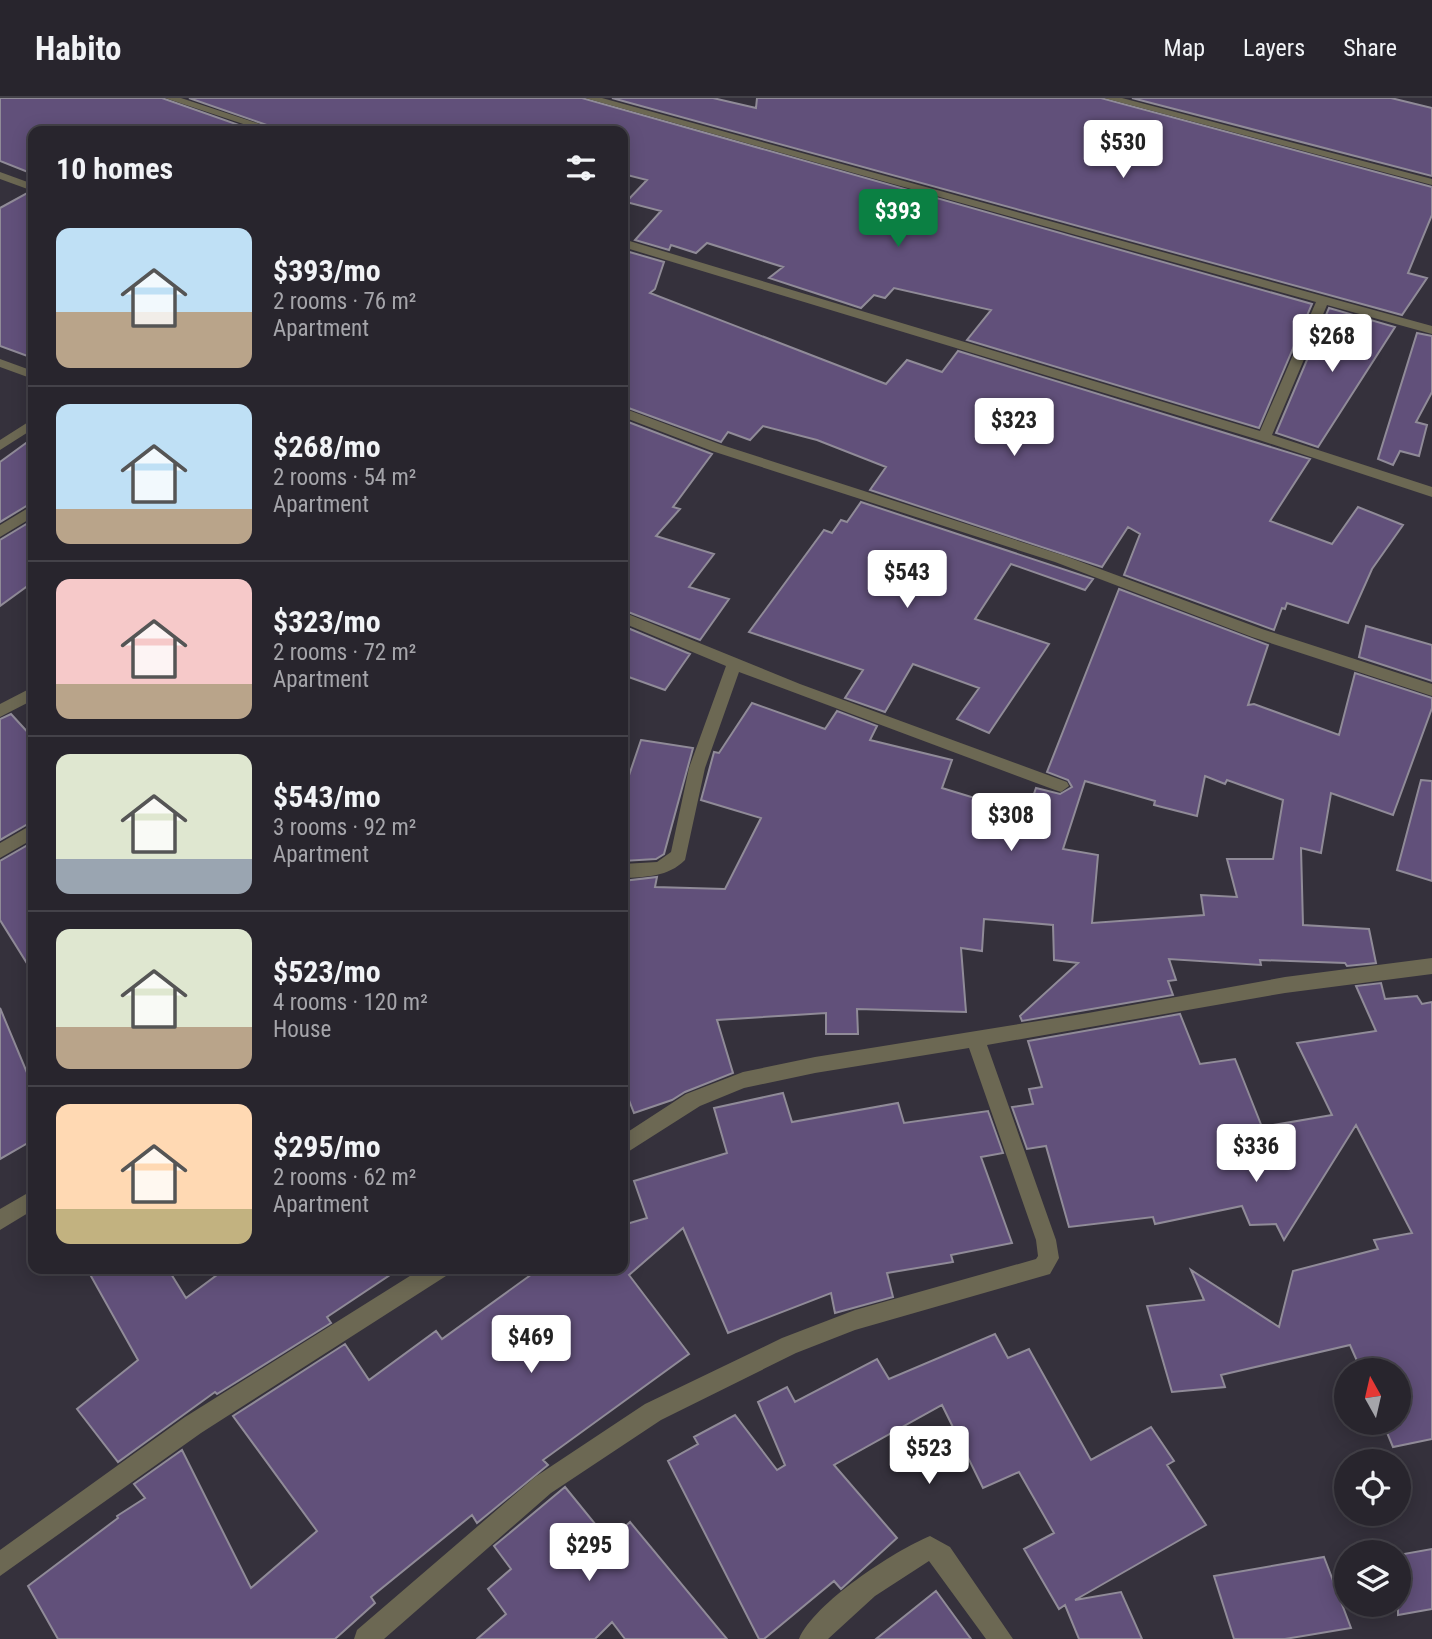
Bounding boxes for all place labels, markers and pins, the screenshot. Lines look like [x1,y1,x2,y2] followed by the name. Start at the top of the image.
[1082,120,1164,180] pin: $530
[857,190,939,249] pin: $393
[1291,314,1373,374] pin: $268
[973,398,1055,458] pin: $323
[866,550,948,610] pin: $543
[970,794,1052,853] pin: $308
[1215,1124,1297,1184] pin: $336
[490,1316,572,1375] pin: $469
[888,1426,970,1486] pin: $523
[548,1524,630,1583] pin: $295

